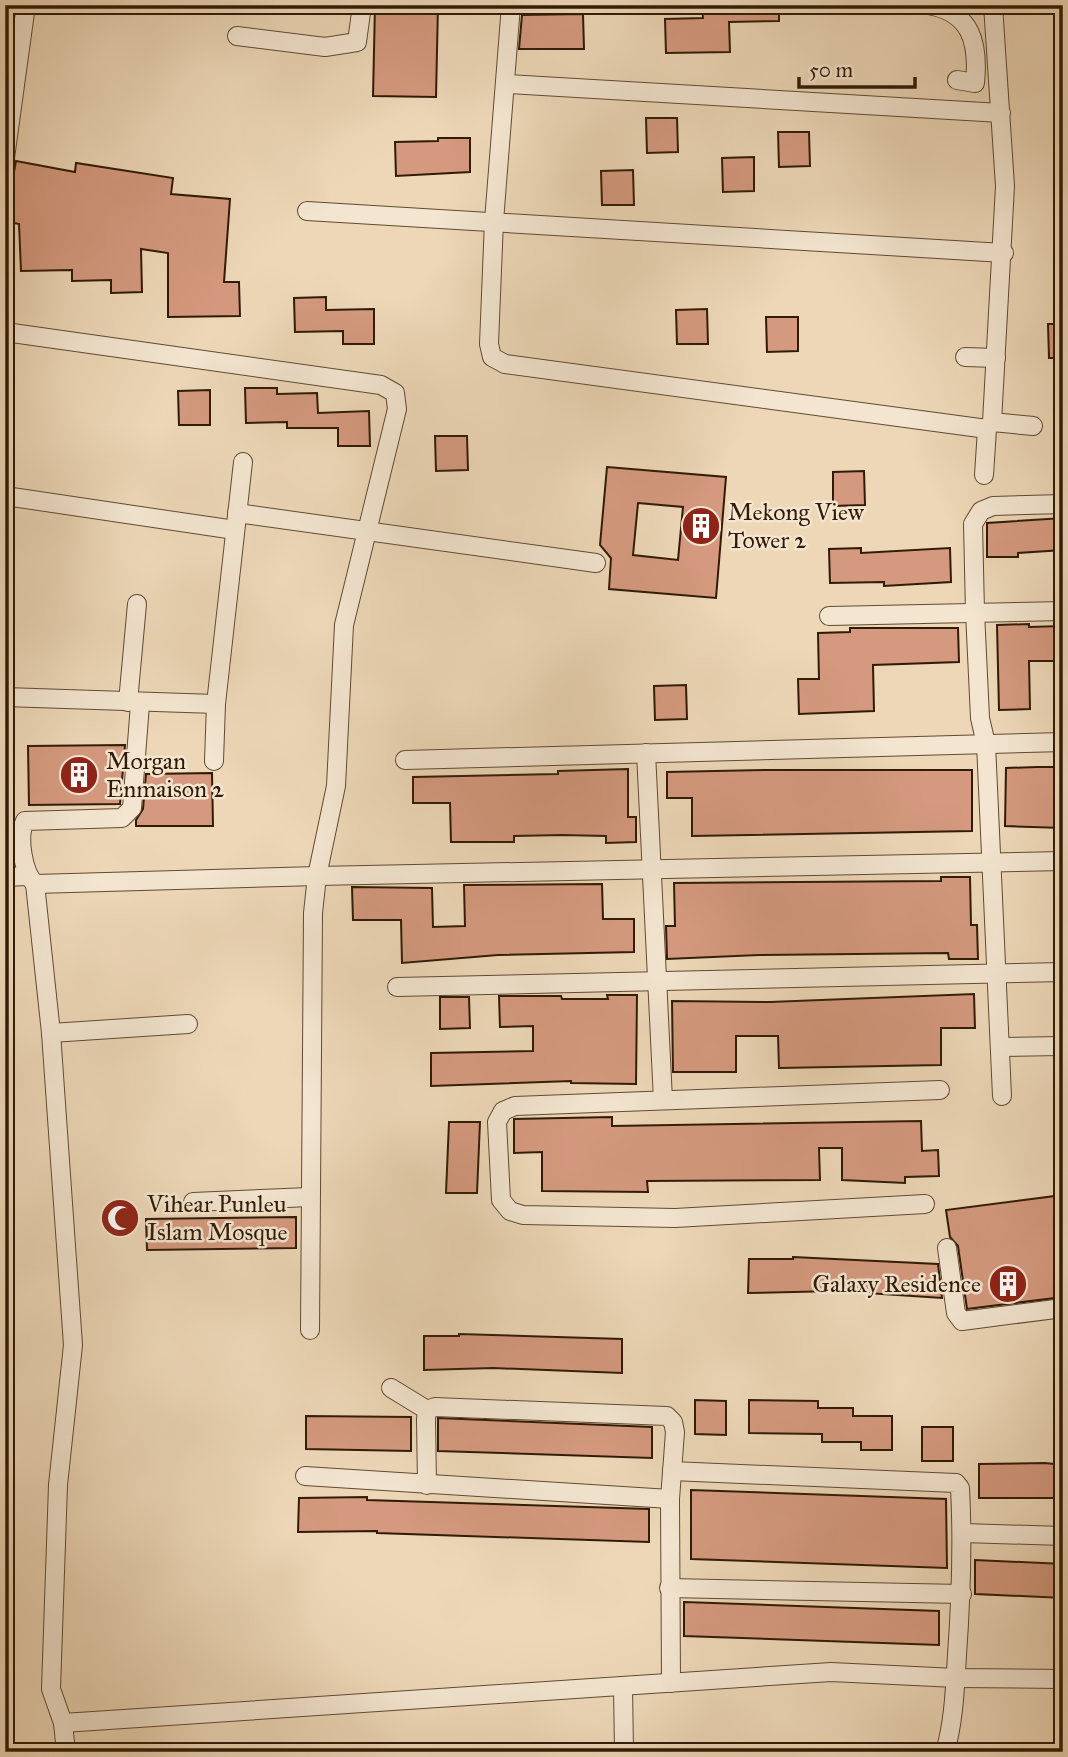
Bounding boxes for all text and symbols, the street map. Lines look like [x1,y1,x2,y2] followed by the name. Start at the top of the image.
[799,46,914,90] scale bar
[809,57,854,83] text: 50 m
[728,497,865,555] place label: Mekong View Tower 2
[680,505,722,547] building icon: Mekong View Tower 2
[106,746,224,804] place label: Morgan Enmaison 2
[58,754,100,796] building icon: Morgan Enmaison 2
[146,1189,288,1247] place label: Vihear Punleu Islam Mosque
[99,1197,141,1239] mosque icon: Vihear Punleu Islam Mosque
[987,1263,1029,1305] building icon: Galaxy Residence
[812,1269,981,1299] place label: Galaxy Residence

